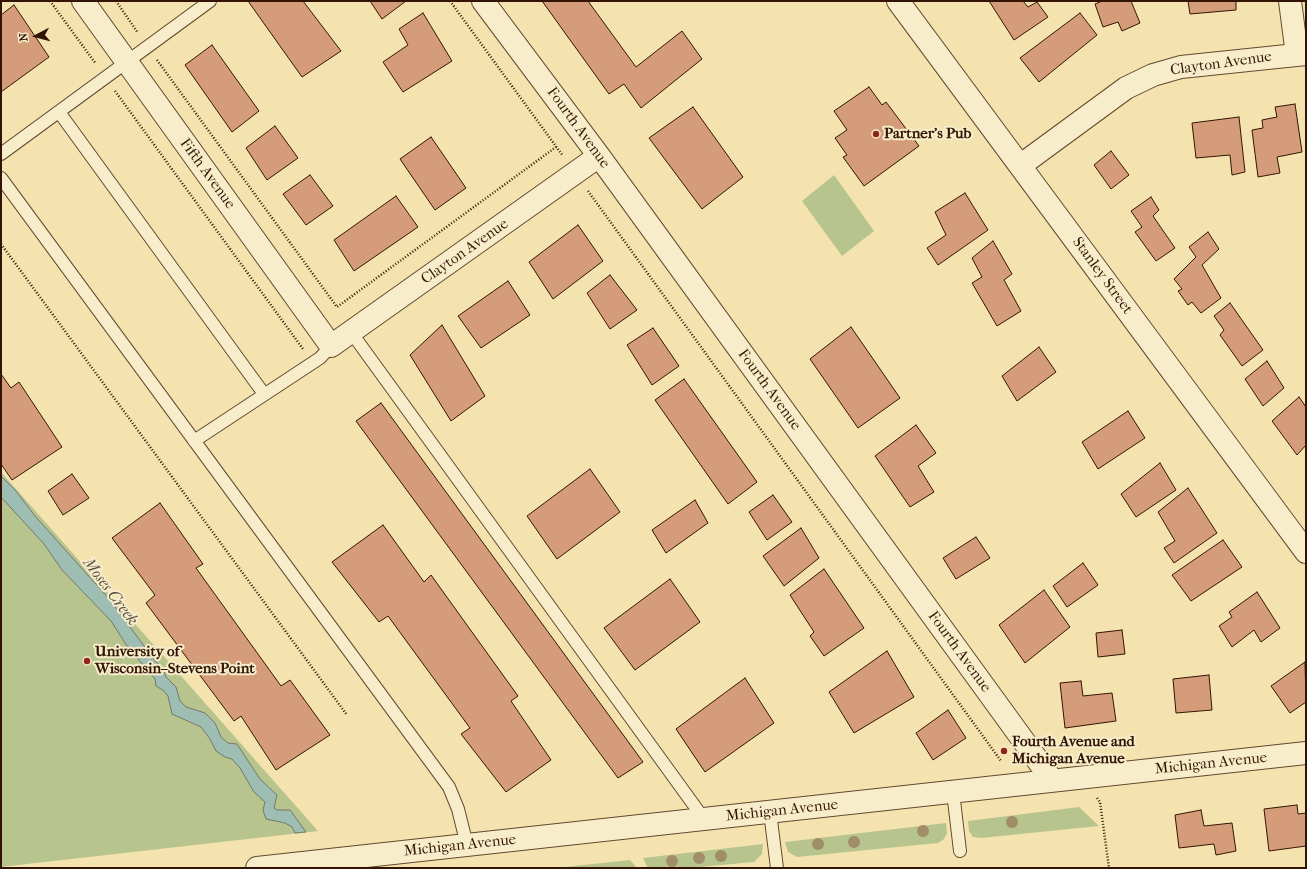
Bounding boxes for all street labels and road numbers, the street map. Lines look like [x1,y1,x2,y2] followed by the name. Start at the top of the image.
[1169,48,1273,80] street label: Clayton Avenue
[543,84,613,172] street label: Fourth Avenue
[175,135,239,213] street label: Fifth Avenue
[418,215,512,289] street label: Clayton Avenue
[1068,234,1136,318] street label: Stanley Street
[734,346,804,434] street label: Fourth Avenue
[924,608,994,696] street label: Fourth Avenue
[1154,749,1268,779] street label: Michigan Avenue
[725,796,839,826] street label: Michigan Avenue
[403,831,517,861] street label: Michigan Avenue

